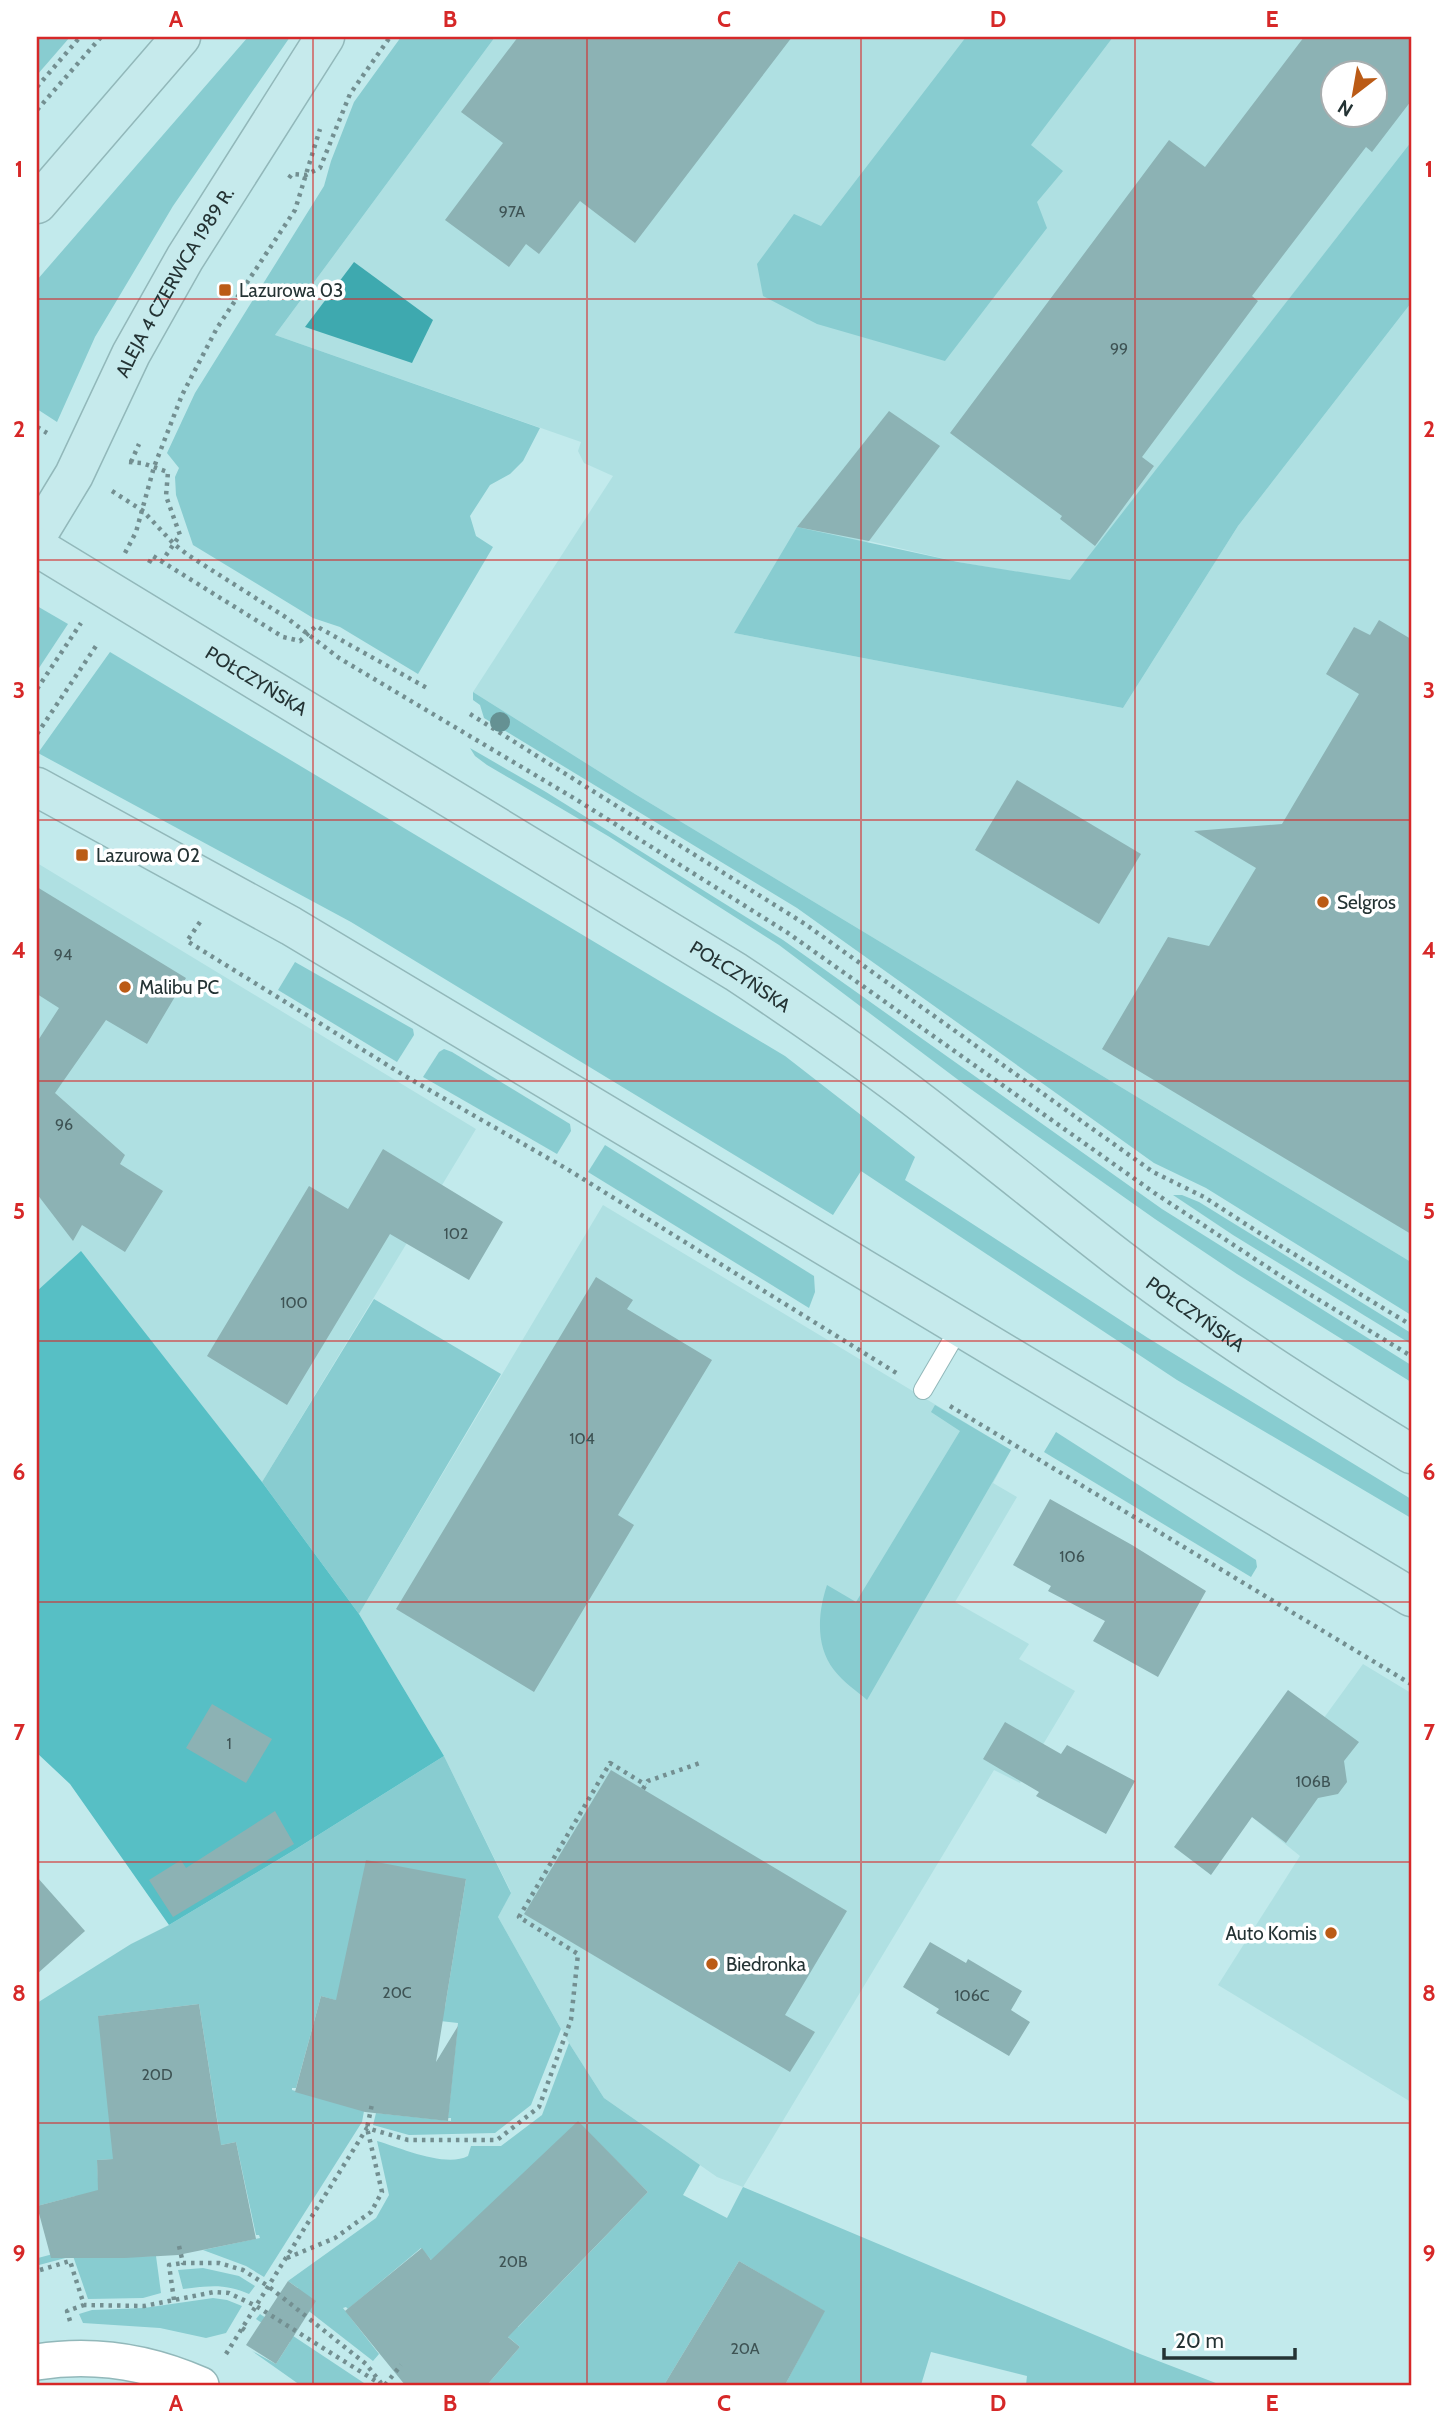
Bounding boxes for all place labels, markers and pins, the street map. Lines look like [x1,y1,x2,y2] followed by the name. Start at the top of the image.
[239,279,343,302] place label: Lazurowa 03
[217,282,233,298] marker: Lazurowa 03
[96,844,200,867] place label: Lazurowa 02
[74,847,90,863] marker: Lazurowa 02
[1337,891,1396,914] place label: Selgros
[1315,894,1331,910] marker: Selgros
[139,976,220,999] place label: Malibu PC
[117,979,133,995] marker: Malibu PC
[1225,1922,1317,1945] place label: Auto Komis
[1323,1925,1339,1941] marker: Auto Komis
[726,1953,806,1976] place label: Biedronka
[704,1956,720,1972] marker: Biedronka

